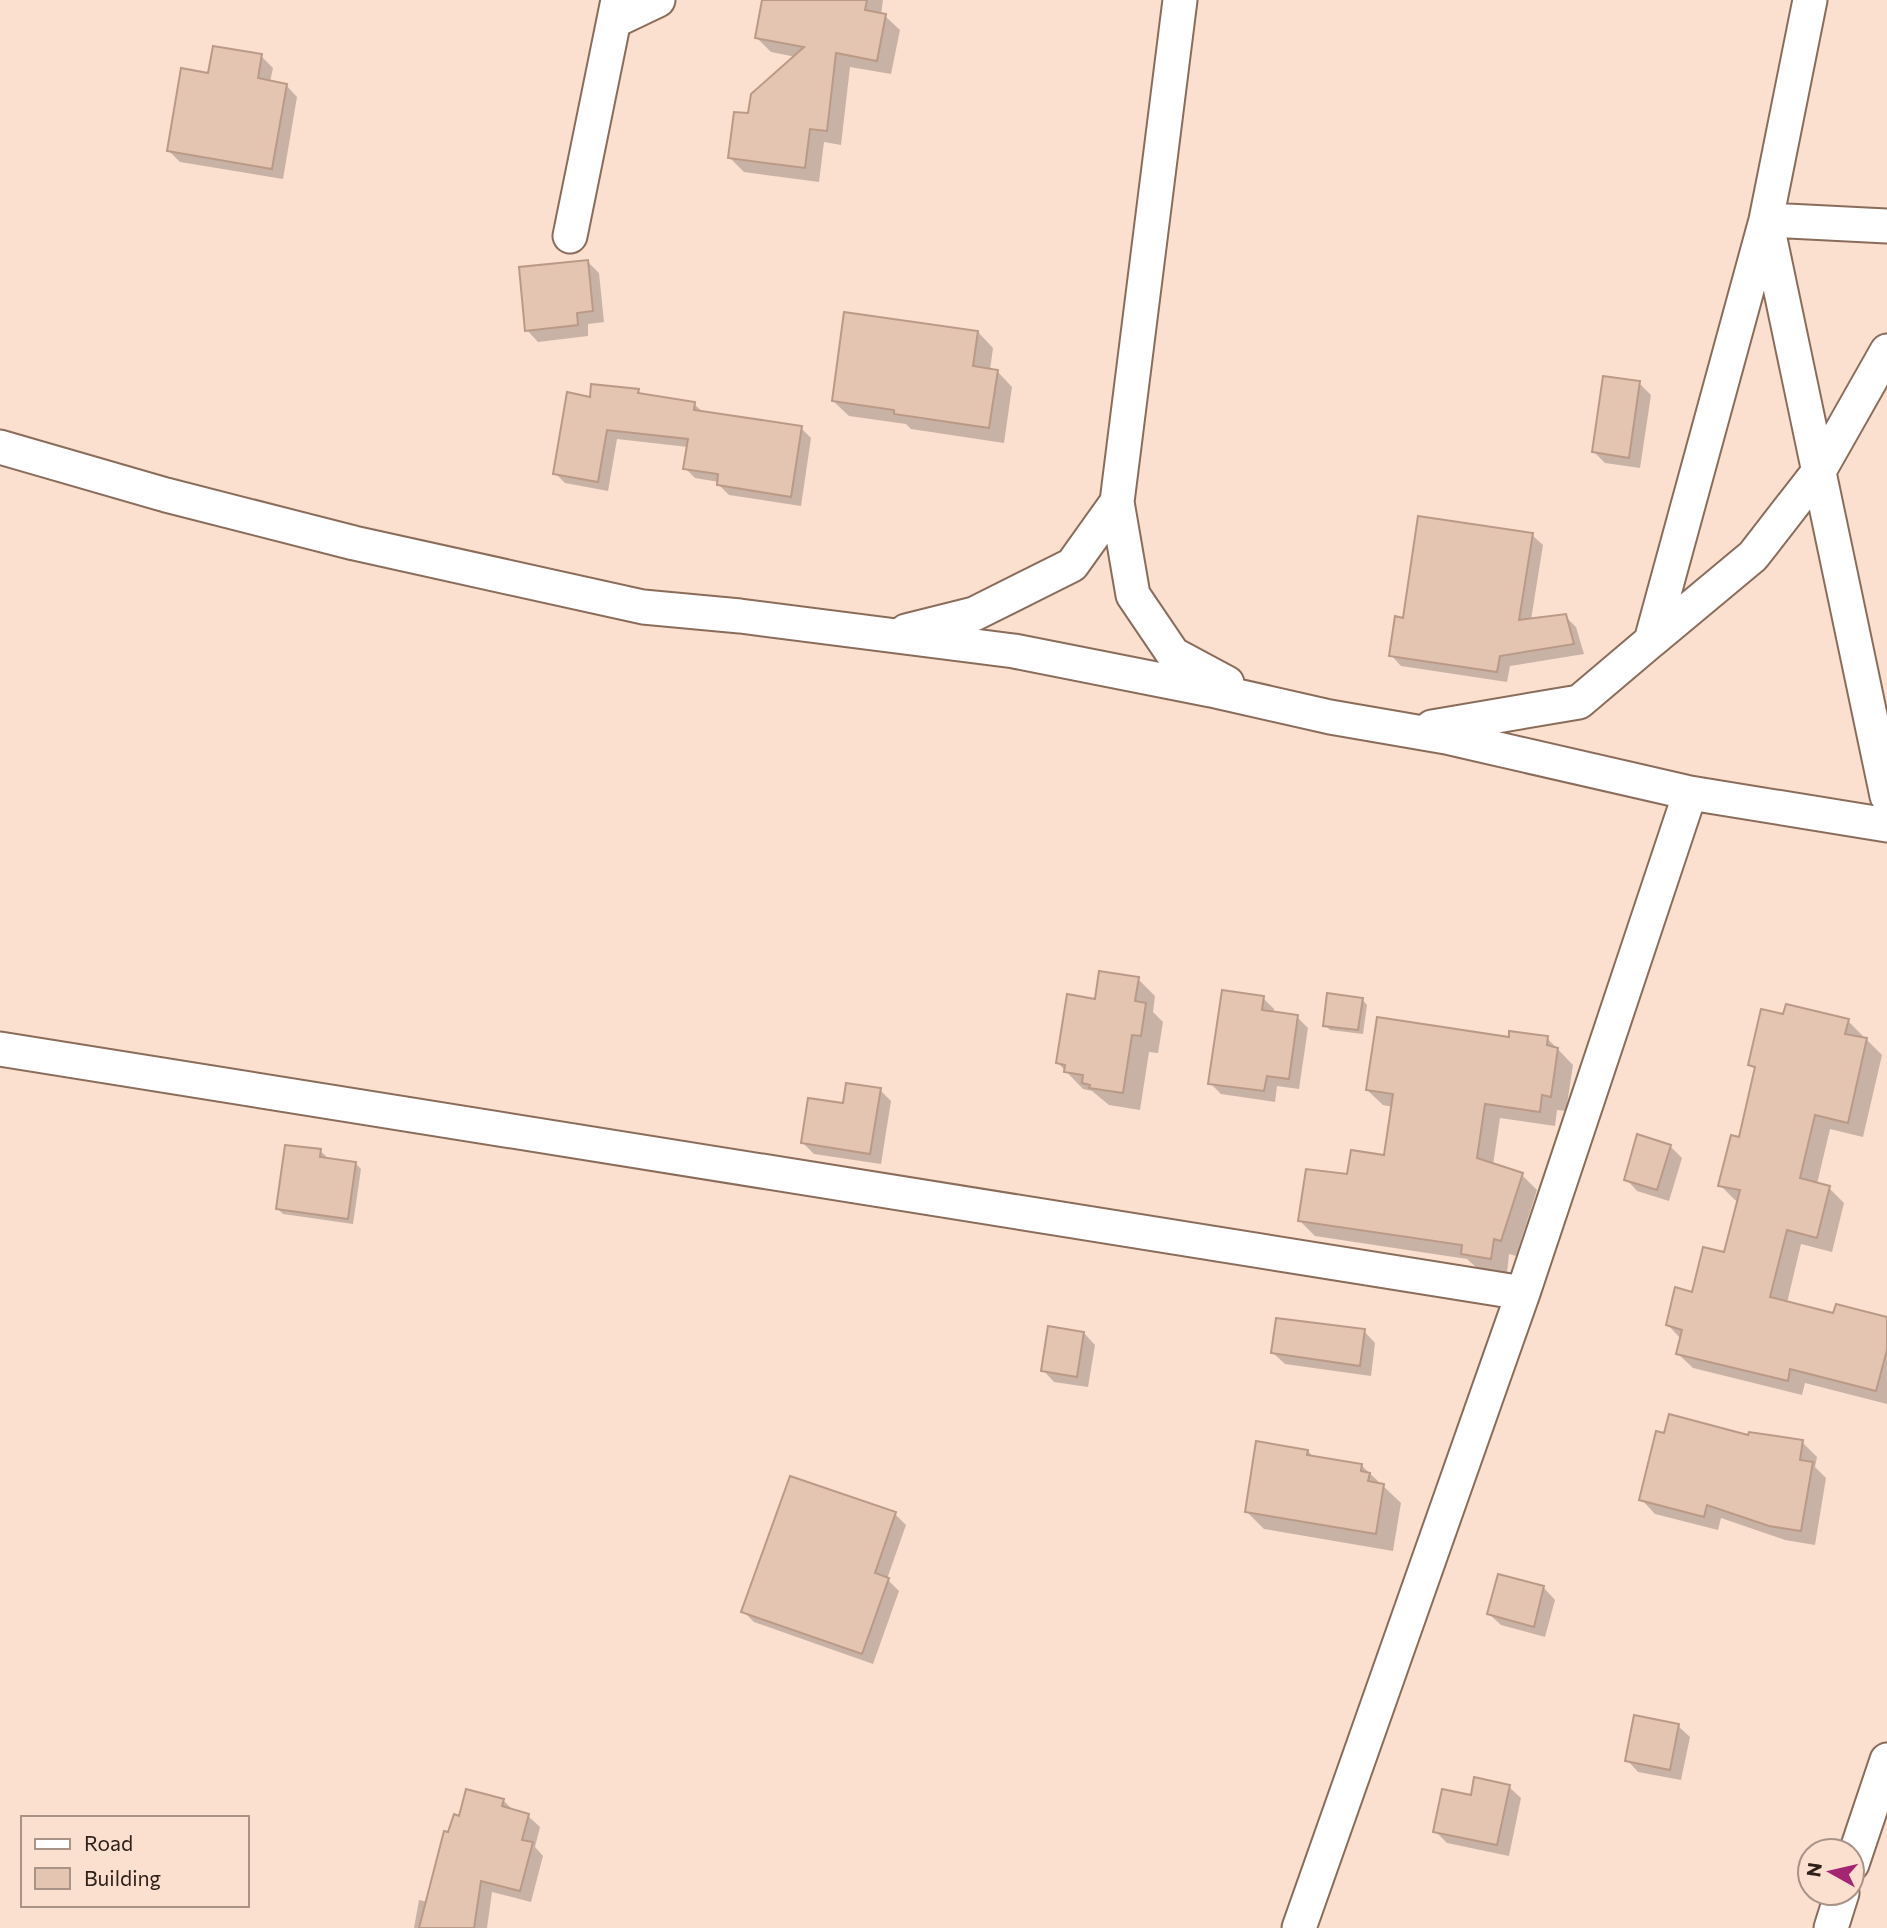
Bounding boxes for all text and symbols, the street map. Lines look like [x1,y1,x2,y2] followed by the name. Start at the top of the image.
[21,1816,248,1907] legend
[84,1830,133,1855] text: Road
[1796,1837,1866,1907] north arrow
[1801,1861,1826,1878] text: N
[84,1865,161,1890] text: Building

